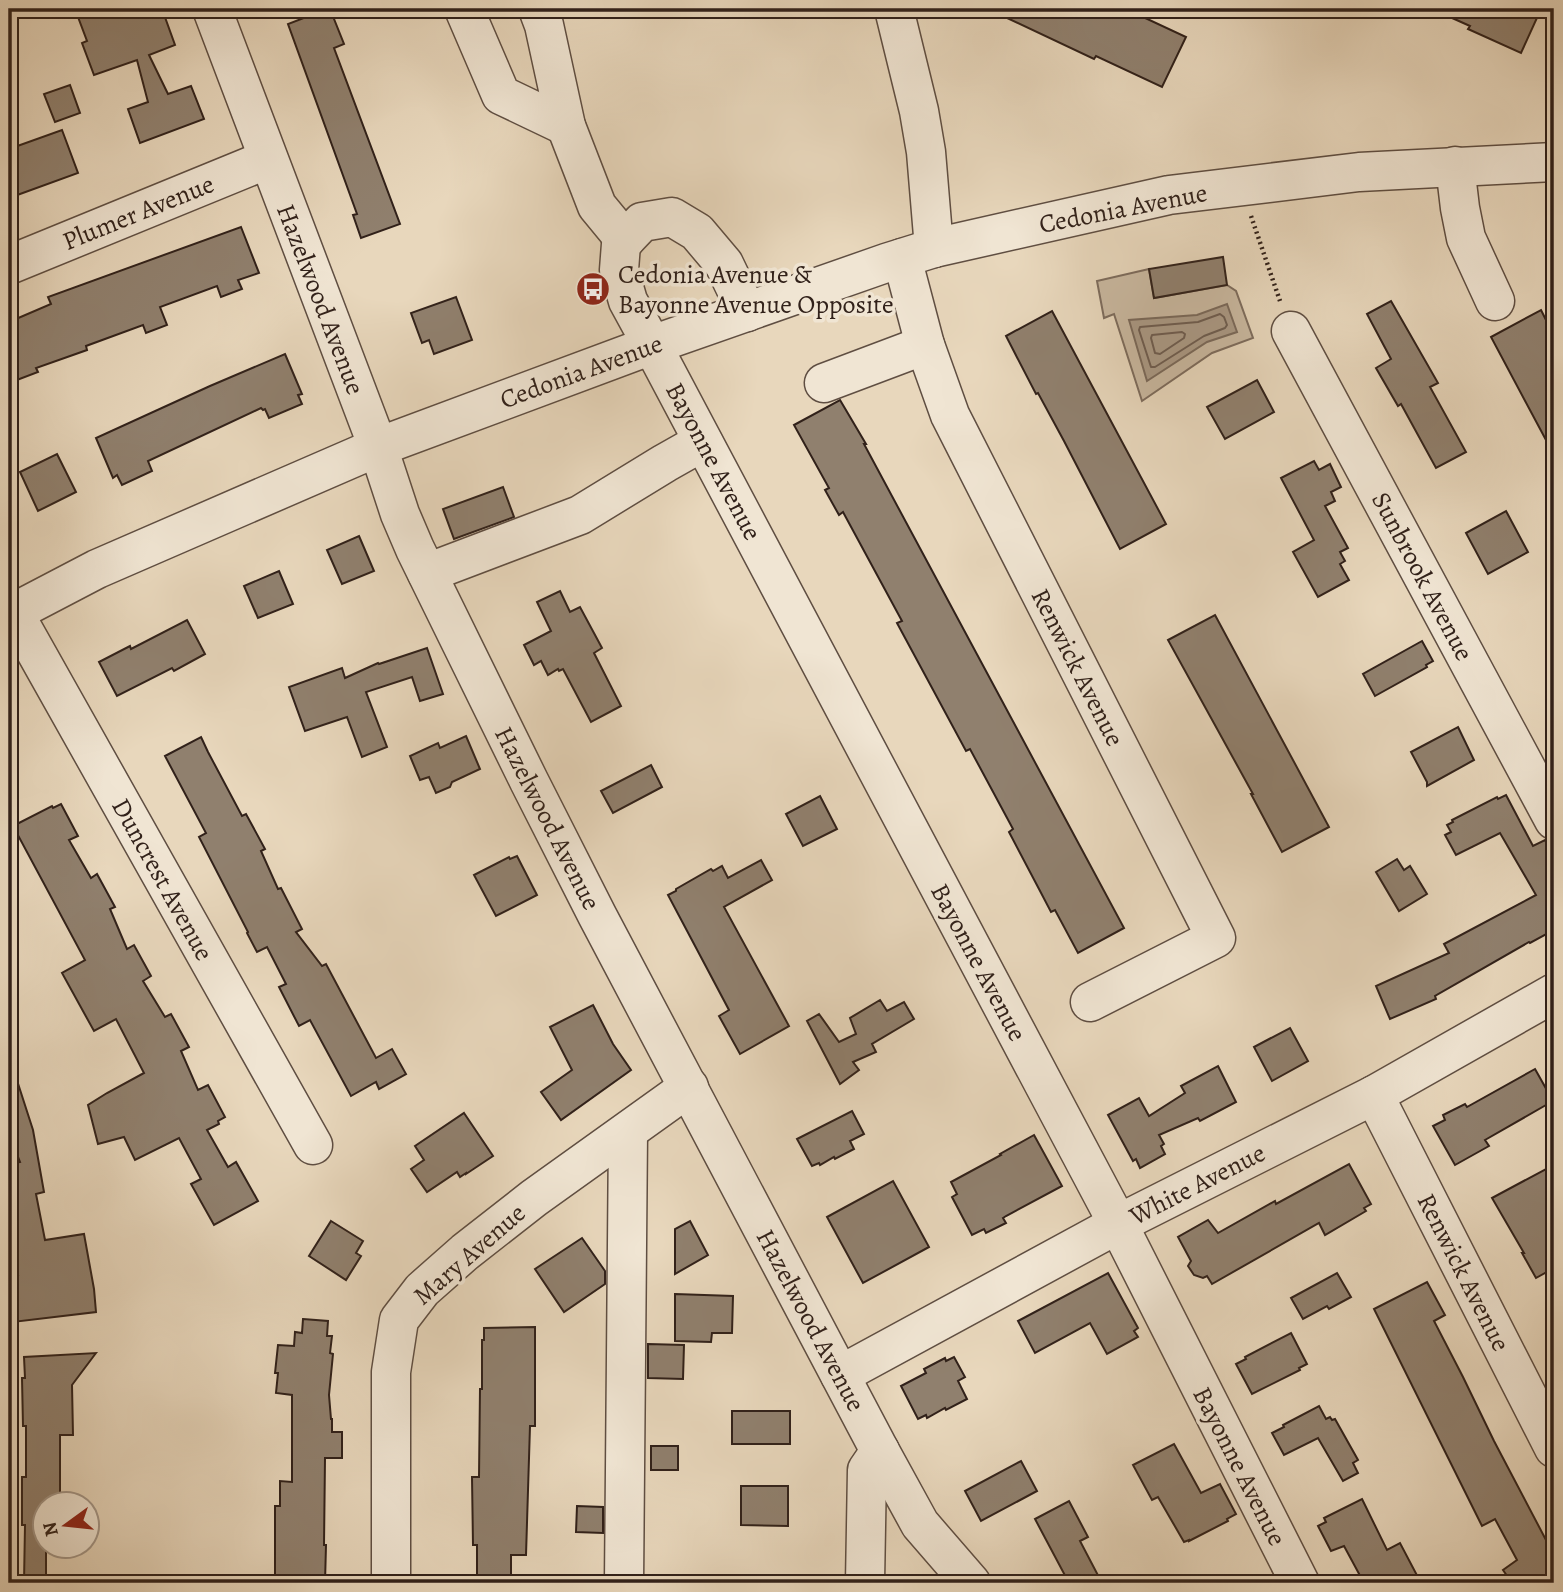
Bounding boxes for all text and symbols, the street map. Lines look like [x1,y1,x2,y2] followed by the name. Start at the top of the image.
[57,166,219,259] street label: Plumer Avenue
[1036,175,1210,242] street label: Cedonia Avenue
[268,199,373,400] street label: Hazelwood Avenue
[618,257,894,322] place label: Cedonia Avenue & Bayonne Avenue Opposite
[574,270,612,308] bus stop icon: Cedonia Avenue & Bayonne Avenue Opposite
[495,326,667,417] street label: Cedonia Avenue
[657,376,770,546] street label: Bayonne Avenue
[1363,486,1482,667] street label: Sunbrook Avenue
[1023,582,1132,752] street label: Renwick Avenue
[486,721,609,916] street label: Hazelwood Avenue
[103,792,222,967] street label: Duncrest Avenue
[922,877,1035,1047] street label: Bayonne Avenue
[1122,1135,1271,1234] street label: White Avenue
[1409,1187,1518,1357] street label: Renwick Avenue
[406,1196,533,1313] street label: Mary Avenue
[748,1223,873,1417] street label: Hazelwood Avenue
[1184,1381,1295,1552] street label: Bayonne Avenue
[32,1490,102,1560] north arrow
[36,1519,65,1539] text: N

